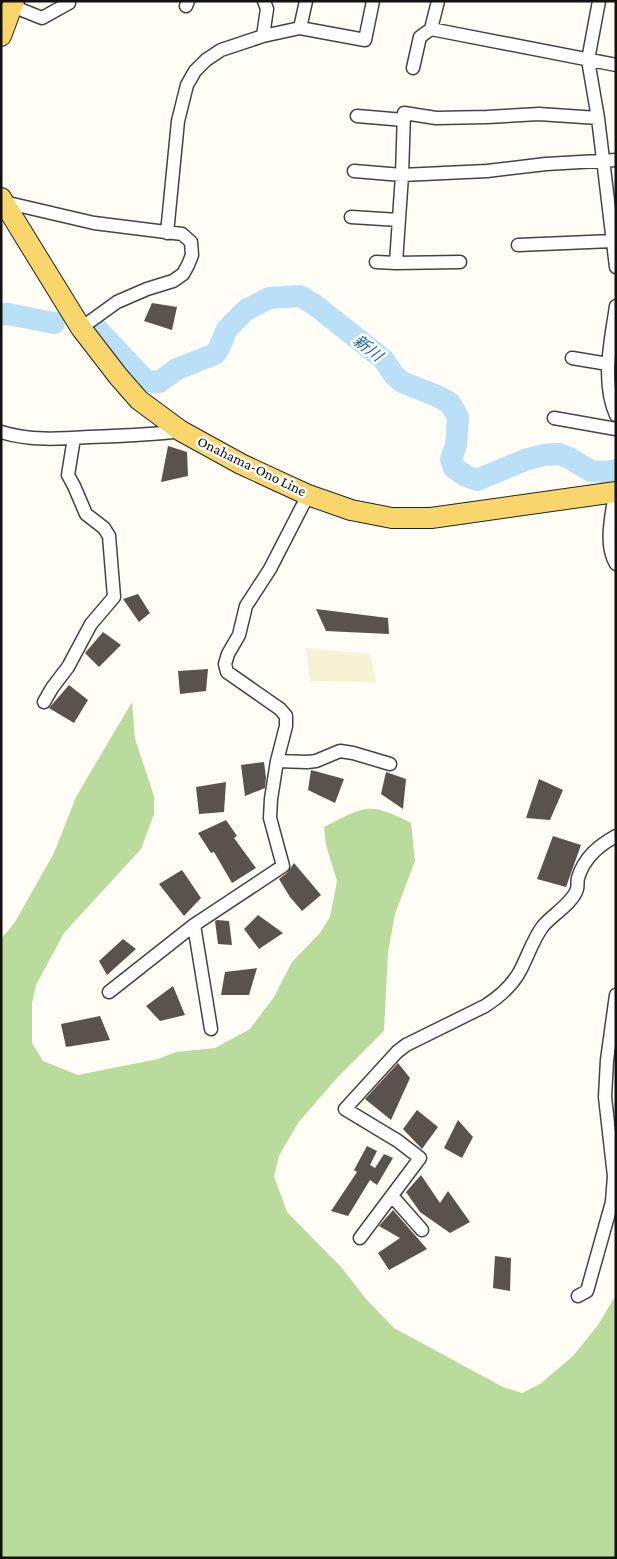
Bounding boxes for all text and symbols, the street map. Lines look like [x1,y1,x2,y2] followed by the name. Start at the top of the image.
[350,331,387,366] water label: 新川
[195,433,309,499] street label: Onahama-Ono Line

